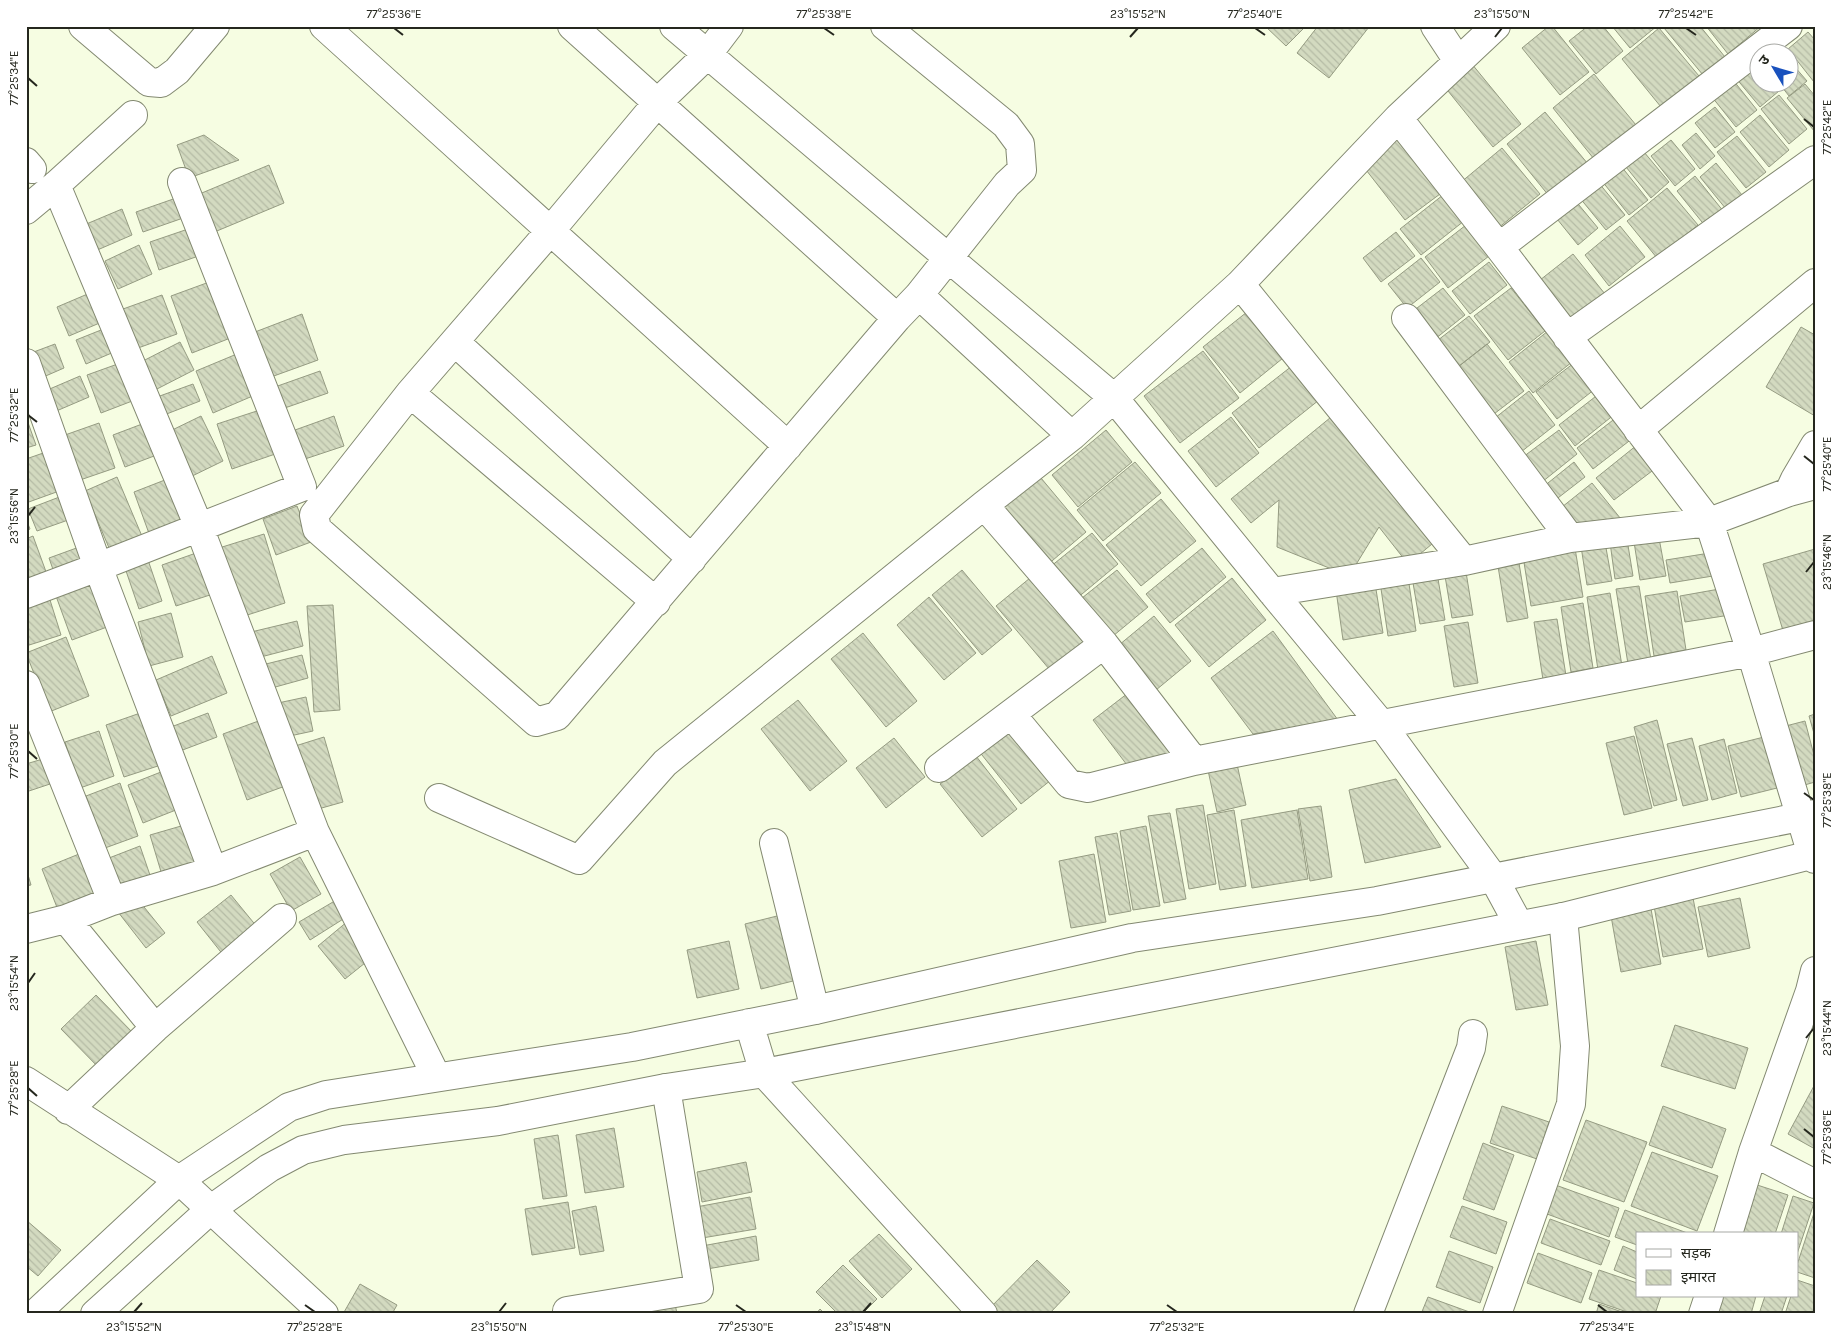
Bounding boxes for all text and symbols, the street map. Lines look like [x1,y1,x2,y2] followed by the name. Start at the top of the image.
[366,7,422,21] text: 77°25'36"E
[796,7,852,21] text: 77°25'38"E
[1110,7,1166,21] text: 23°15'52"N
[1228,7,1282,21] text: 77°25'40"E
[1474,7,1530,21] text: 23°15'50"N
[1659,7,1713,21] text: 77°25'42"E
[1748,42,1798,92] north arrow
[7,51,21,105] text: 77°25'34"E
[1755,51,1774,69] text: उ
[1820,100,1834,154] text: 77°25'42"E
[7,387,21,443] text: 77°25'32"E
[1820,437,1834,491] text: 77°25'40"E
[7,488,21,544] text: 23°15'56"N
[1820,534,1834,590] text: 23°15'46"N
[7,723,21,779] text: 77°25'30"E
[1820,772,1834,828] text: 77°25'38"E
[7,955,21,1011] text: 23°15'54"N
[1820,1000,1834,1056] text: 23°15'44"N
[7,1060,21,1116] text: 77°25'28"E
[1820,1109,1834,1165] text: 77°25'36"E
[1636,1232,1798,1298] legend
[1681,1244,1711,1262] text: सड़क
[1681,1268,1716,1286] text: इमारत
[106,1320,162,1334] text: 23°15'52"N
[287,1320,343,1334] text: 77°25'28"E
[471,1320,527,1334] text: 23°15'50"N
[718,1320,774,1334] text: 77°25'30"E
[835,1320,891,1334] text: 23°15'48"N
[1149,1320,1205,1334] text: 77°25'32"E
[1580,1320,1634,1334] text: 77°25'34"E

